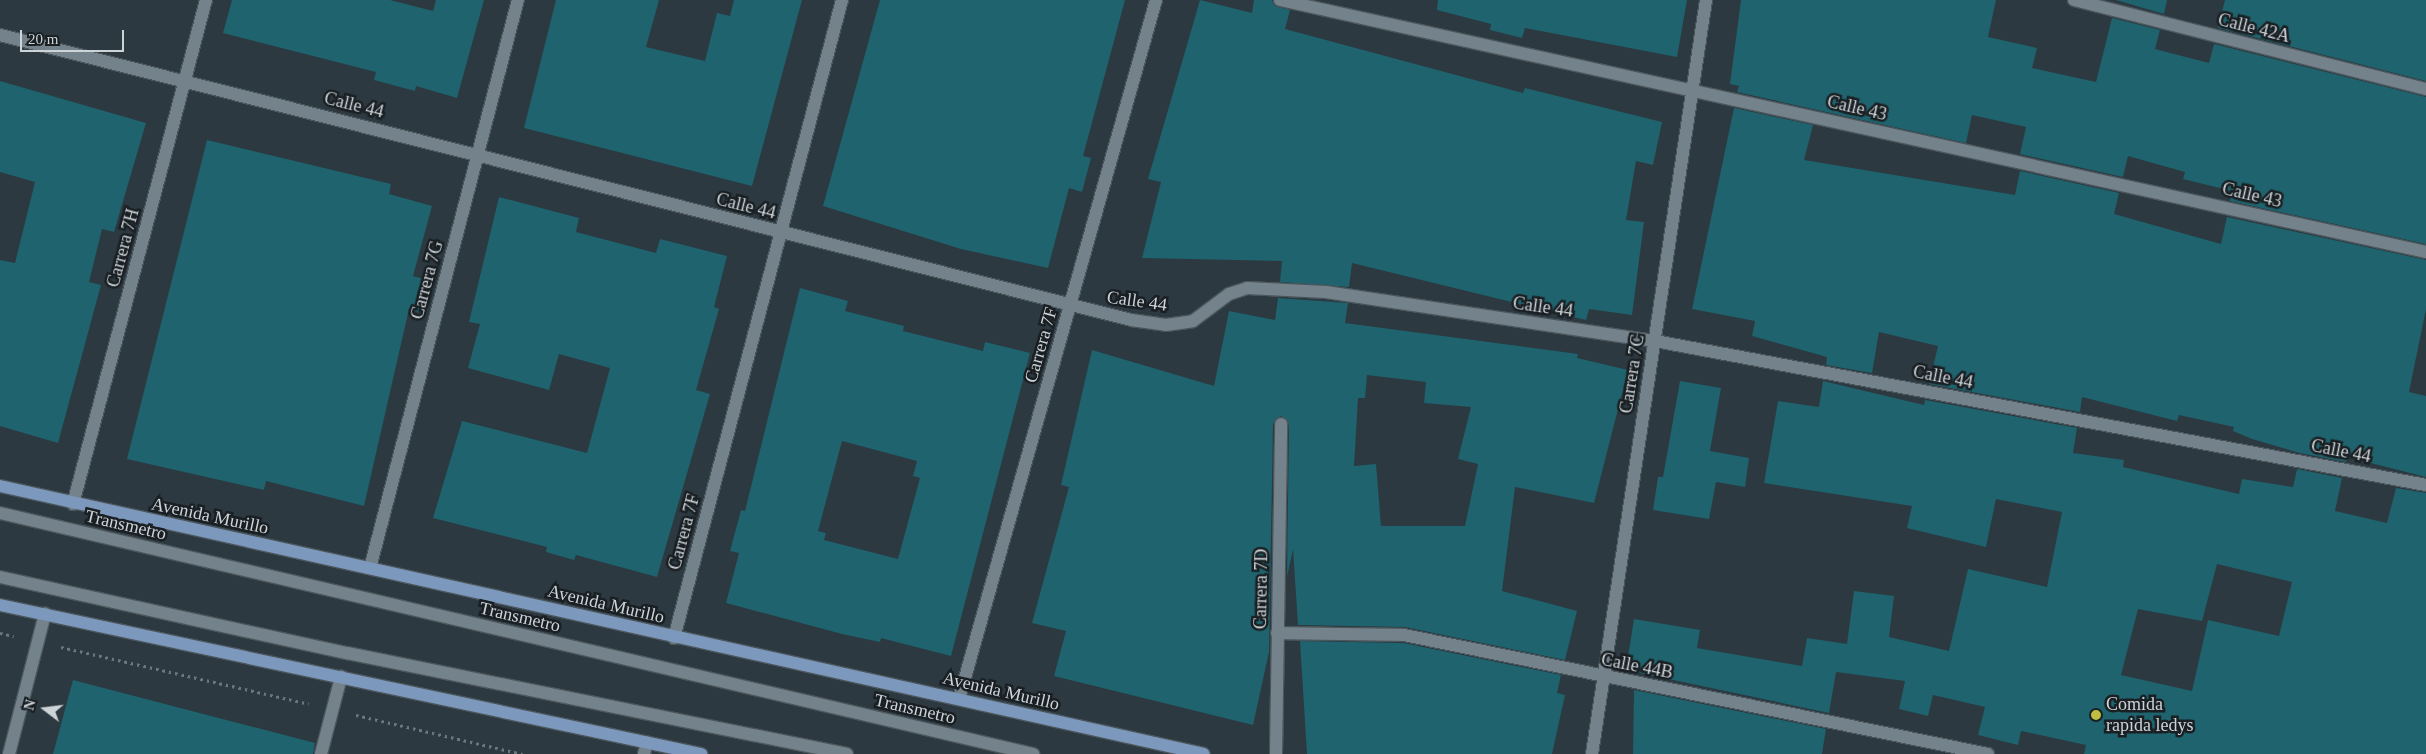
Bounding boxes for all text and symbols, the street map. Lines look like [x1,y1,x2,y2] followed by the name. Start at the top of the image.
[2216,9,2292,47] street label: Calle 42A
[22,20,126,52] scale bar
[28,31,58,47] text: 20 m
[322,87,386,123] street label: Calle 44
[1825,91,1889,125] street label: Calle 43
[2220,178,2284,212] street label: Calle 43
[714,188,778,224] street label: Calle 44
[102,206,144,290] street label: Carrera 7H
[406,238,448,322] street label: Carrera 7G
[1106,286,1168,316] street label: Calle 44
[1512,292,1574,322] street label: Calle 44
[1020,305,1062,385] street label: Carrera 7F
[1615,333,1649,415] street label: Carrera 7C
[1911,361,1975,393] street label: Calle 44
[2309,435,2373,467] street label: Calle 44
[664,492,704,572] street label: Carrera 7F
[149,493,271,539] street label: Avenida Murillo
[83,505,169,545] street label: Transmetro
[1249,549,1273,629] street label: Carrera 7D
[546,580,666,628] street label: Avenida Murillo
[477,597,563,637] street label: Transmetro
[1599,648,1675,684] street label: Calle 44B
[941,667,1061,715] street label: Avenida Murillo
[20,684,70,734] north arrow
[872,689,958,729] street label: Transmetro
[2106,694,2193,736] place label: Comida rapida ledys
[21,698,39,712] text: N
[2090,709,2102,721] marker: Comida rapida ledys

